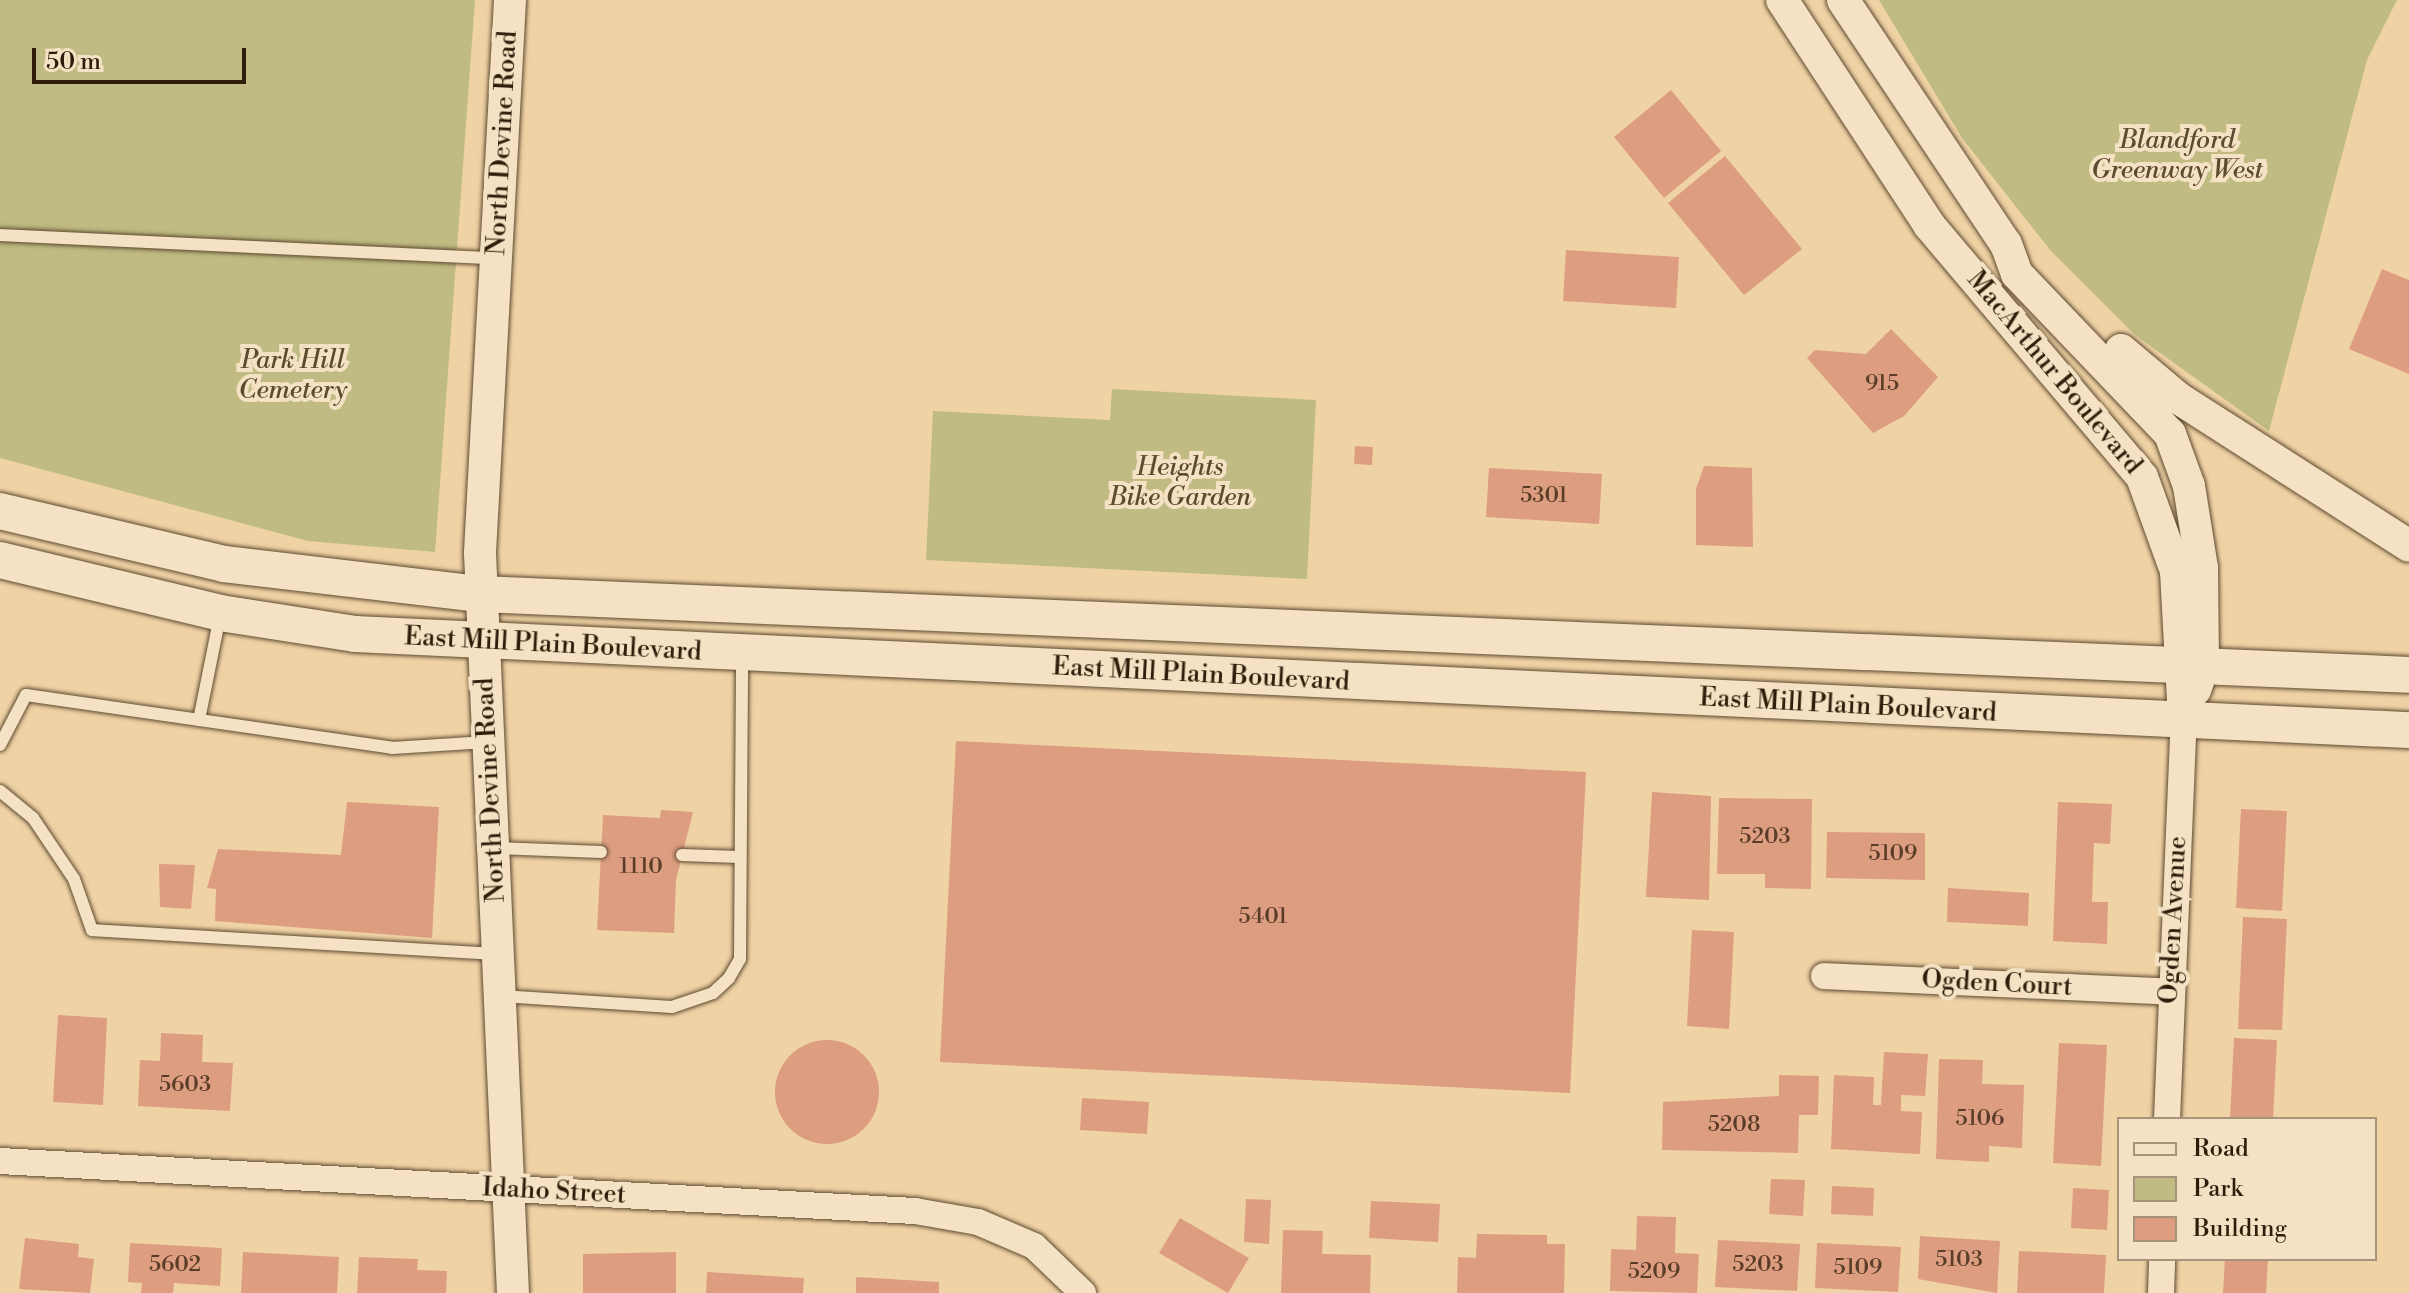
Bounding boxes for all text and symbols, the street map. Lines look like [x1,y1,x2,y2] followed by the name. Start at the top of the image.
[482,30,524,256] street label: North Devine Road
[36,32,250,82] scale bar
[46,47,101,77] text: 50 m
[2091,125,2263,186] park label: Blandford Greenway West
[1960,265,2148,481] street label: MacArthur Boulevard
[239,345,347,406] park label: Park Hill Cemetery
[1865,371,1899,397] house number: 915
[1109,452,1251,514] park label: Heights Bike Garden
[1520,483,1568,509] house number: 5301
[403,622,703,668] street label: East Mill Plain Boulevard
[1051,652,1351,698] street label: East Mill Plain Boulevard
[470,677,512,903] street label: North Devine Road
[1698,683,1998,729] street label: East Mill Plain Boulevard
[1739,824,1791,850] house number: 5203
[2154,835,2194,1005] street label: Ogden Avenue
[1869,841,1917,867] house number: 5109
[619,854,663,880] house number: 1110
[1238,904,1288,930] house number: 5401
[1921,964,2073,1004] street label: Ogden Court
[159,1072,211,1098] house number: 5603
[1956,1106,2004,1132] house number: 5106
[1708,1112,1760,1138] house number: 5208
[2117,1117,2377,1261] legend
[2193,1134,2249,1164] text: Road
[481,1173,627,1211] street label: Idaho Street
[2193,1174,2243,1204] text: Park
[2193,1214,2287,1244] text: Building
[1935,1247,1983,1273] house number: 5103
[149,1252,201,1278] house number: 5602
[1732,1252,1784,1278] house number: 5203
[1834,1255,1882,1281] house number: 5109
[1628,1259,1680,1285] house number: 5209

